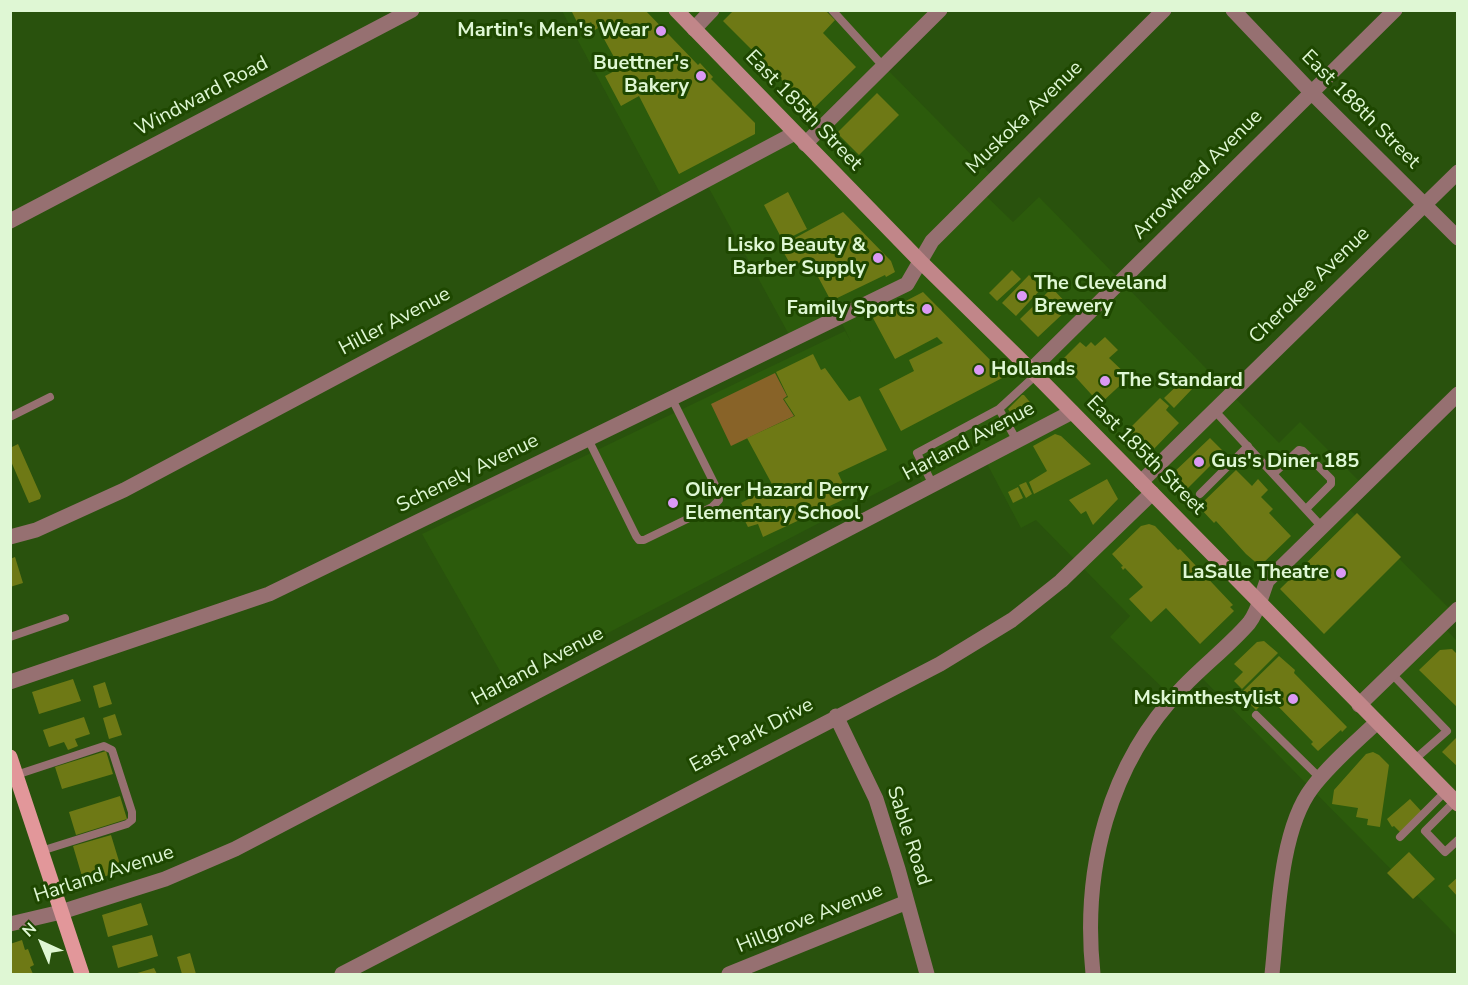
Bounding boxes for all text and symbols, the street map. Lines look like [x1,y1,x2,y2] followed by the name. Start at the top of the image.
[457,19,649,43] place label: Martin's Men's Wear
[654,24,668,38] marker: Martin's Men's Wear
[740,46,866,176] street label: East 185th Street
[1296,46,1424,174] street label: East 188th Street
[131,52,273,142] street label: Windward Road
[593,52,689,99] place label: Buettner's Bakery
[962,56,1088,180] street label: Muskoka Avenue
[694,69,708,83] marker: Buettner's Bakery
[1128,105,1268,245] street label: Arrowhead Avenue
[1245,223,1375,349] street label: Cherokee Avenue
[727,234,866,281] place label: Lisko Beauty & Barber Supply
[871,251,885,265] marker: Lisko Beauty & Barber Supply
[1034,272,1167,319] place label: The Cleveland Brewery
[335,283,455,361] street label: Hiller Avenue
[1015,289,1029,303] marker: The Cleveland Brewery
[787,297,915,321] place label: Family Sports
[920,302,934,316] marker: Family Sports
[991,358,1075,382] place label: Hollands
[972,363,986,377] marker: Hollands
[1117,369,1243,393] place label: The Standard
[1098,374,1112,388] marker: The Standard
[1081,392,1209,520] street label: East 185th Street
[899,397,1039,487] street label: Harland Avenue
[393,429,543,519] street label: Schenely Avenue
[1211,450,1359,474] place label: Gus's Diner 185
[1192,455,1206,469] marker: Gus's Diner 185
[685,479,869,526] place label: Oliver Hazard Perry Elementary School
[666,496,680,510] marker: Oliver Hazard Perry Elementary School
[1182,561,1329,585] place label: LaSalle Theatre
[1334,566,1348,580] marker: LaSalle Theatre
[468,622,608,712] street label: Harland Avenue
[1133,687,1281,711] place label: Mskimthestylist
[1286,692,1300,706] marker: Mskimthestylist
[686,693,818,779] street label: East Park Drive
[881,783,935,889] street label: Sable Road
[31,841,177,909] street label: Harland Avenue
[733,879,887,959] street label: Hillgrove Avenue
[12,913,72,973] north arrow
[18,918,41,942] text: N

